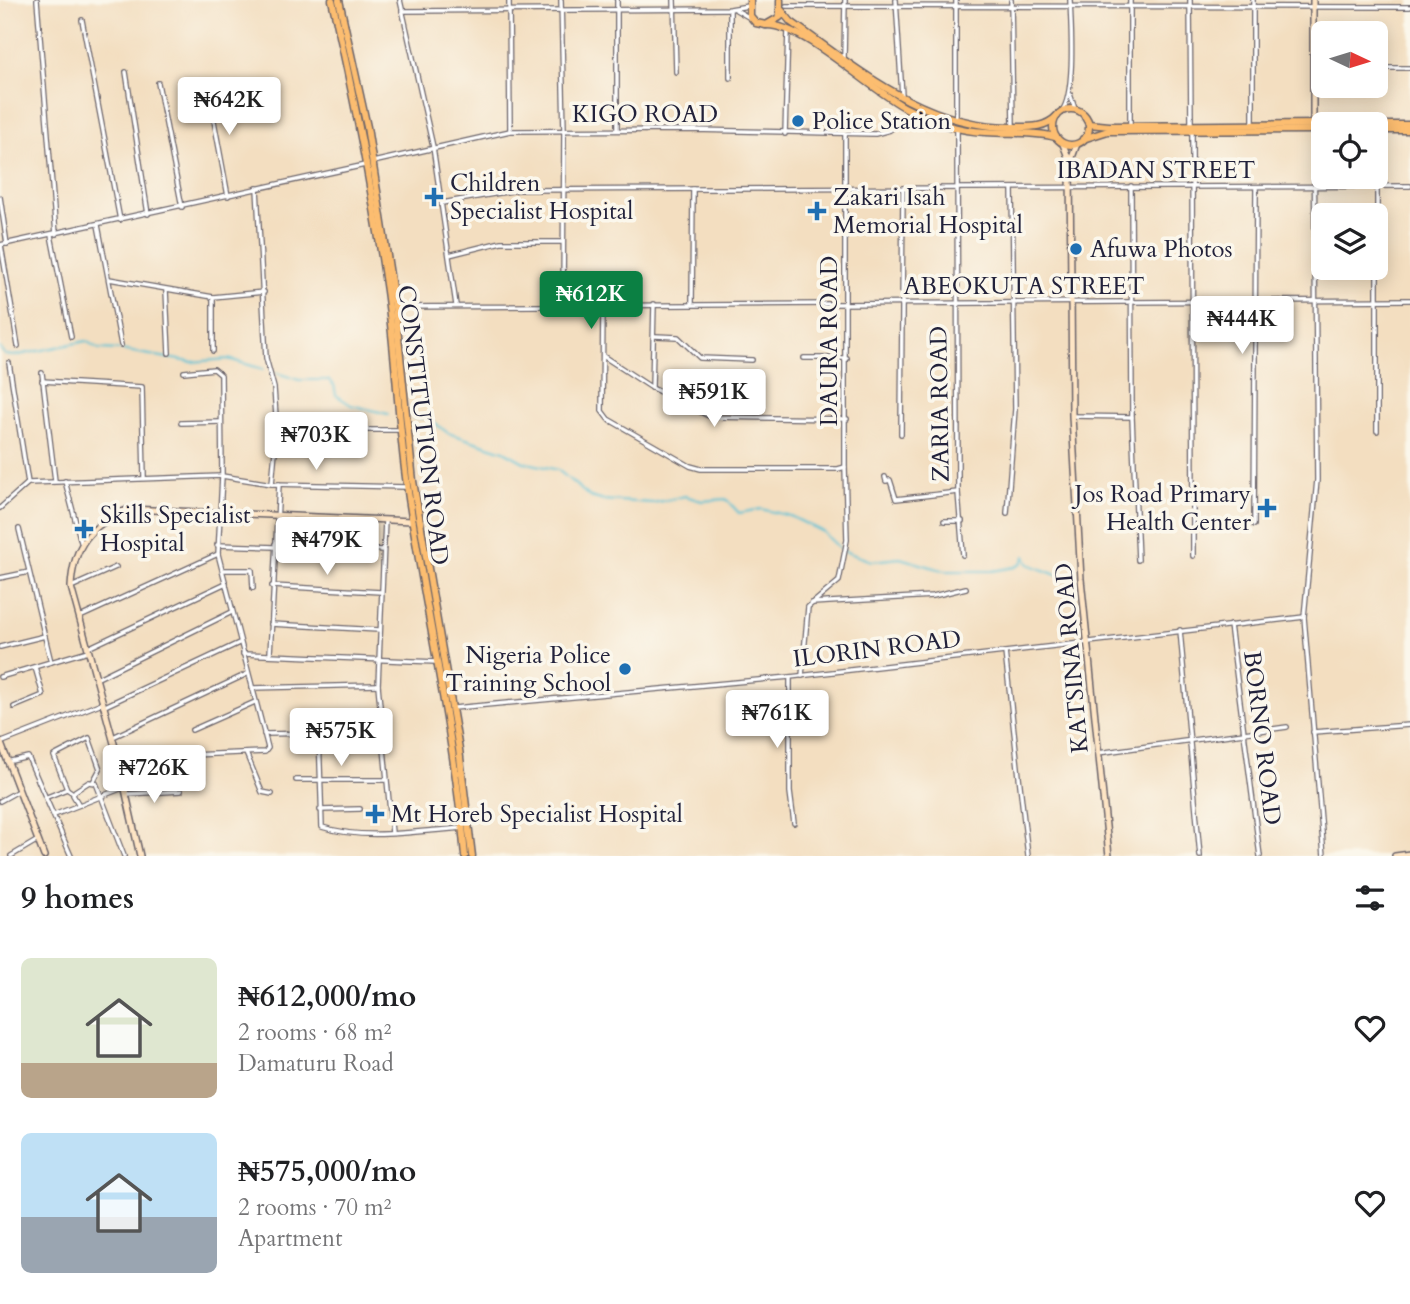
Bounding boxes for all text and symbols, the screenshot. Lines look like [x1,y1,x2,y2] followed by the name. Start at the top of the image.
[1311,21,1388,98] north arrow
[1311,21,1388,280] map controls
[180,78,278,137] pin: ₦642K
[194,84,264,115] text: ₦642K
[572,98,718,131] street label: KIGO ROAD
[812,105,952,138] place label: Police Station
[1311,112,1388,189] button: locate
[790,113,806,129] marker: Police Station
[1057,154,1255,187] street label: IBADAN STREET
[450,167,633,228] place label: Children Specialist Hospital
[833,181,1023,242] place label: Zakari Isah Memorial Hospital
[424,187,444,207] marker: Children Specialist Hospital
[807,201,827,221] marker: Zakari Isah Memorial Hospital
[1311,203,1388,280] button: layers
[1090,233,1233,266] place label: Afuwa Photos
[1068,241,1084,257] marker: Afuwa Photos
[813,256,846,426] street label: DAURA ROAD
[904,270,1145,303] street label: ABEOKUTA STREET
[542,272,640,331] pin: ₦612K
[556,278,626,309] text: ₦612K
[389,283,457,567] street label: CONSTITUTION ROAD
[1193,296,1291,356] pin: ₦444K
[1207,303,1277,334] text: ₦444K
[922,325,958,483] street label: ZARIA ROAD
[665,370,763,429] pin: ₦591K
[679,376,749,407] text: ₦591K
[267,412,365,472] pin: ₦703K
[281,419,351,450] text: ₦703K
[1071,478,1251,539] place label: Jos Road Primary Health Center
[1257,498,1277,518] marker: Jos Road Primary Health Center
[100,499,251,560] place label: Skills Specialist Hospital
[278,518,376,577] pin: ₦479K
[74,519,94,539] marker: Skills Specialist Hospital
[292,524,362,555] text: ₦479K
[1047,562,1097,754] street label: KATSINA ROAD
[791,622,963,676] street label: ILORIN ROAD
[445,639,611,700] place label: Nigeria Police Training School
[1235,649,1289,827] street label: BORNO ROAD
[617,661,633,677] marker: Nigeria Police Training School
[728,690,826,750] pin: ₦761K
[742,697,812,728] text: ₦761K
[292,708,390,768] pin: ₦575K
[306,715,376,746] text: ₦575K
[105,746,203,805] pin: ₦726K
[119,752,189,783] text: ₦726K
[391,798,683,831] place label: Mt Horeb Specialist Hospital
[365,804,385,824] marker: Mt Horeb Specialist Hospital
[21,878,134,919] text: 9 homes
[1351,879,1389,917] icon: filters
[238,976,416,1017] text: ₦612,000/mo
[77,986,161,1070] icon: home
[1351,1009,1389,1047] icon: heart
[238,1017,391,1048] text: 2 rooms · 68 m²
[238,1048,394,1079] text: Damaturu Road
[238,1151,416,1192] text: ₦575,000/mo
[77,1161,161,1245] icon: home
[1351,1184,1389,1222] icon: heart
[238,1192,391,1223] text: 2 rooms · 70 m²
[238,1223,342,1254] text: Apartment

